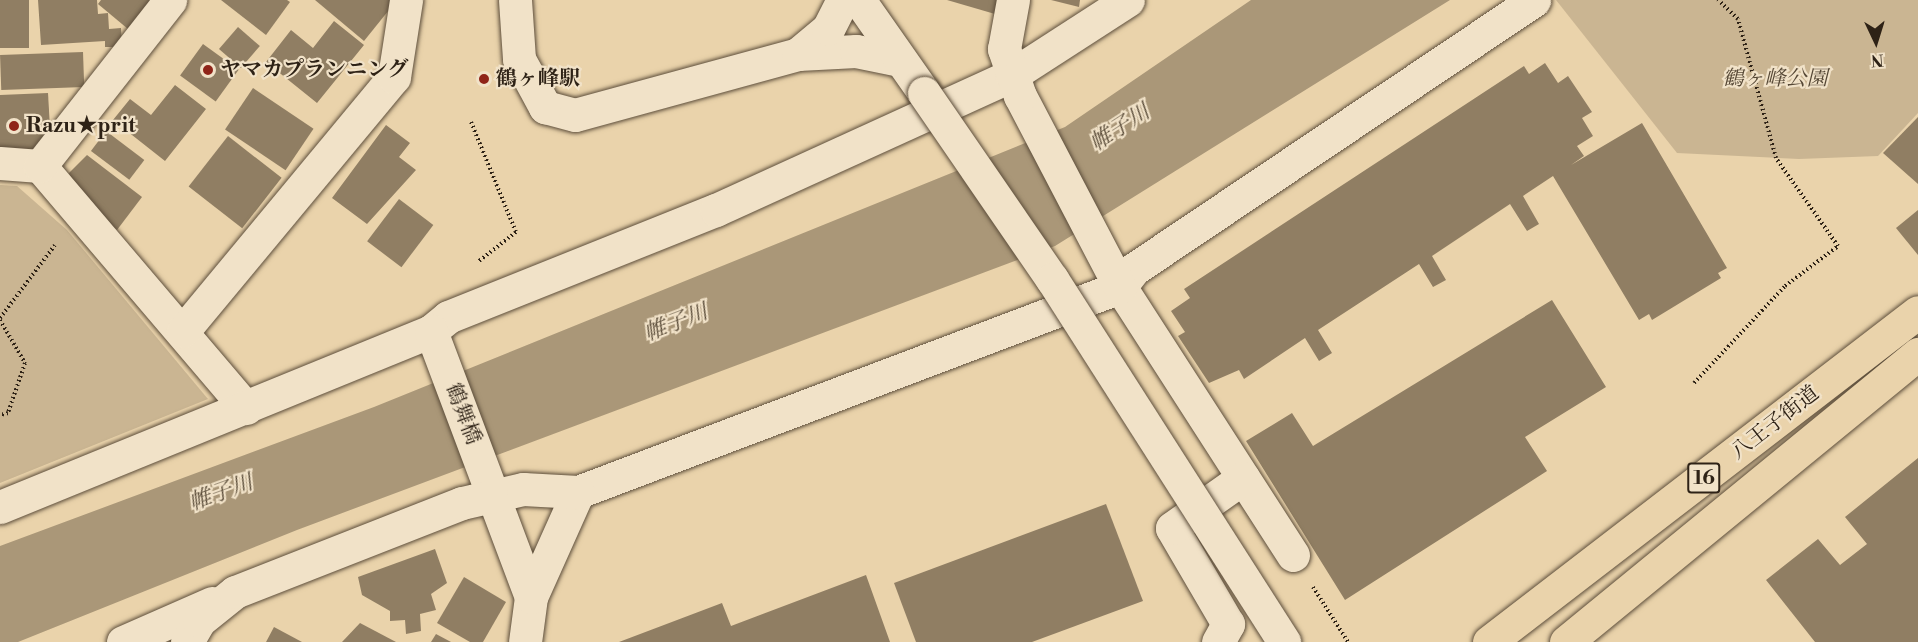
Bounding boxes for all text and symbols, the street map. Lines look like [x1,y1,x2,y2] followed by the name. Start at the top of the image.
[1846,12,1906,72] north arrow
[1870,50,1884,70] text: N
[220,57,409,83] place label: ヤマカプランニング
[201,63,215,77] marker: ヤマカプランニング
[496,66,580,92] place label: 鶴ヶ峰駅
[1723,66,1827,92] park label: 鶴ヶ峰公園
[477,72,491,86] marker: 鶴ヶ峰駅
[1085,99,1155,157] water label: 帷子川
[26,113,136,139] place label: Razu★prit
[7,119,21,133] marker: Razu★prit
[640,299,712,347] water label: 帷子川
[440,380,486,448] street label: 鶴舞橋
[1726,381,1824,465] street label: 八王子街道
[1686,461,1722,495] road number: 16
[185,469,257,517] water label: 帷子川

